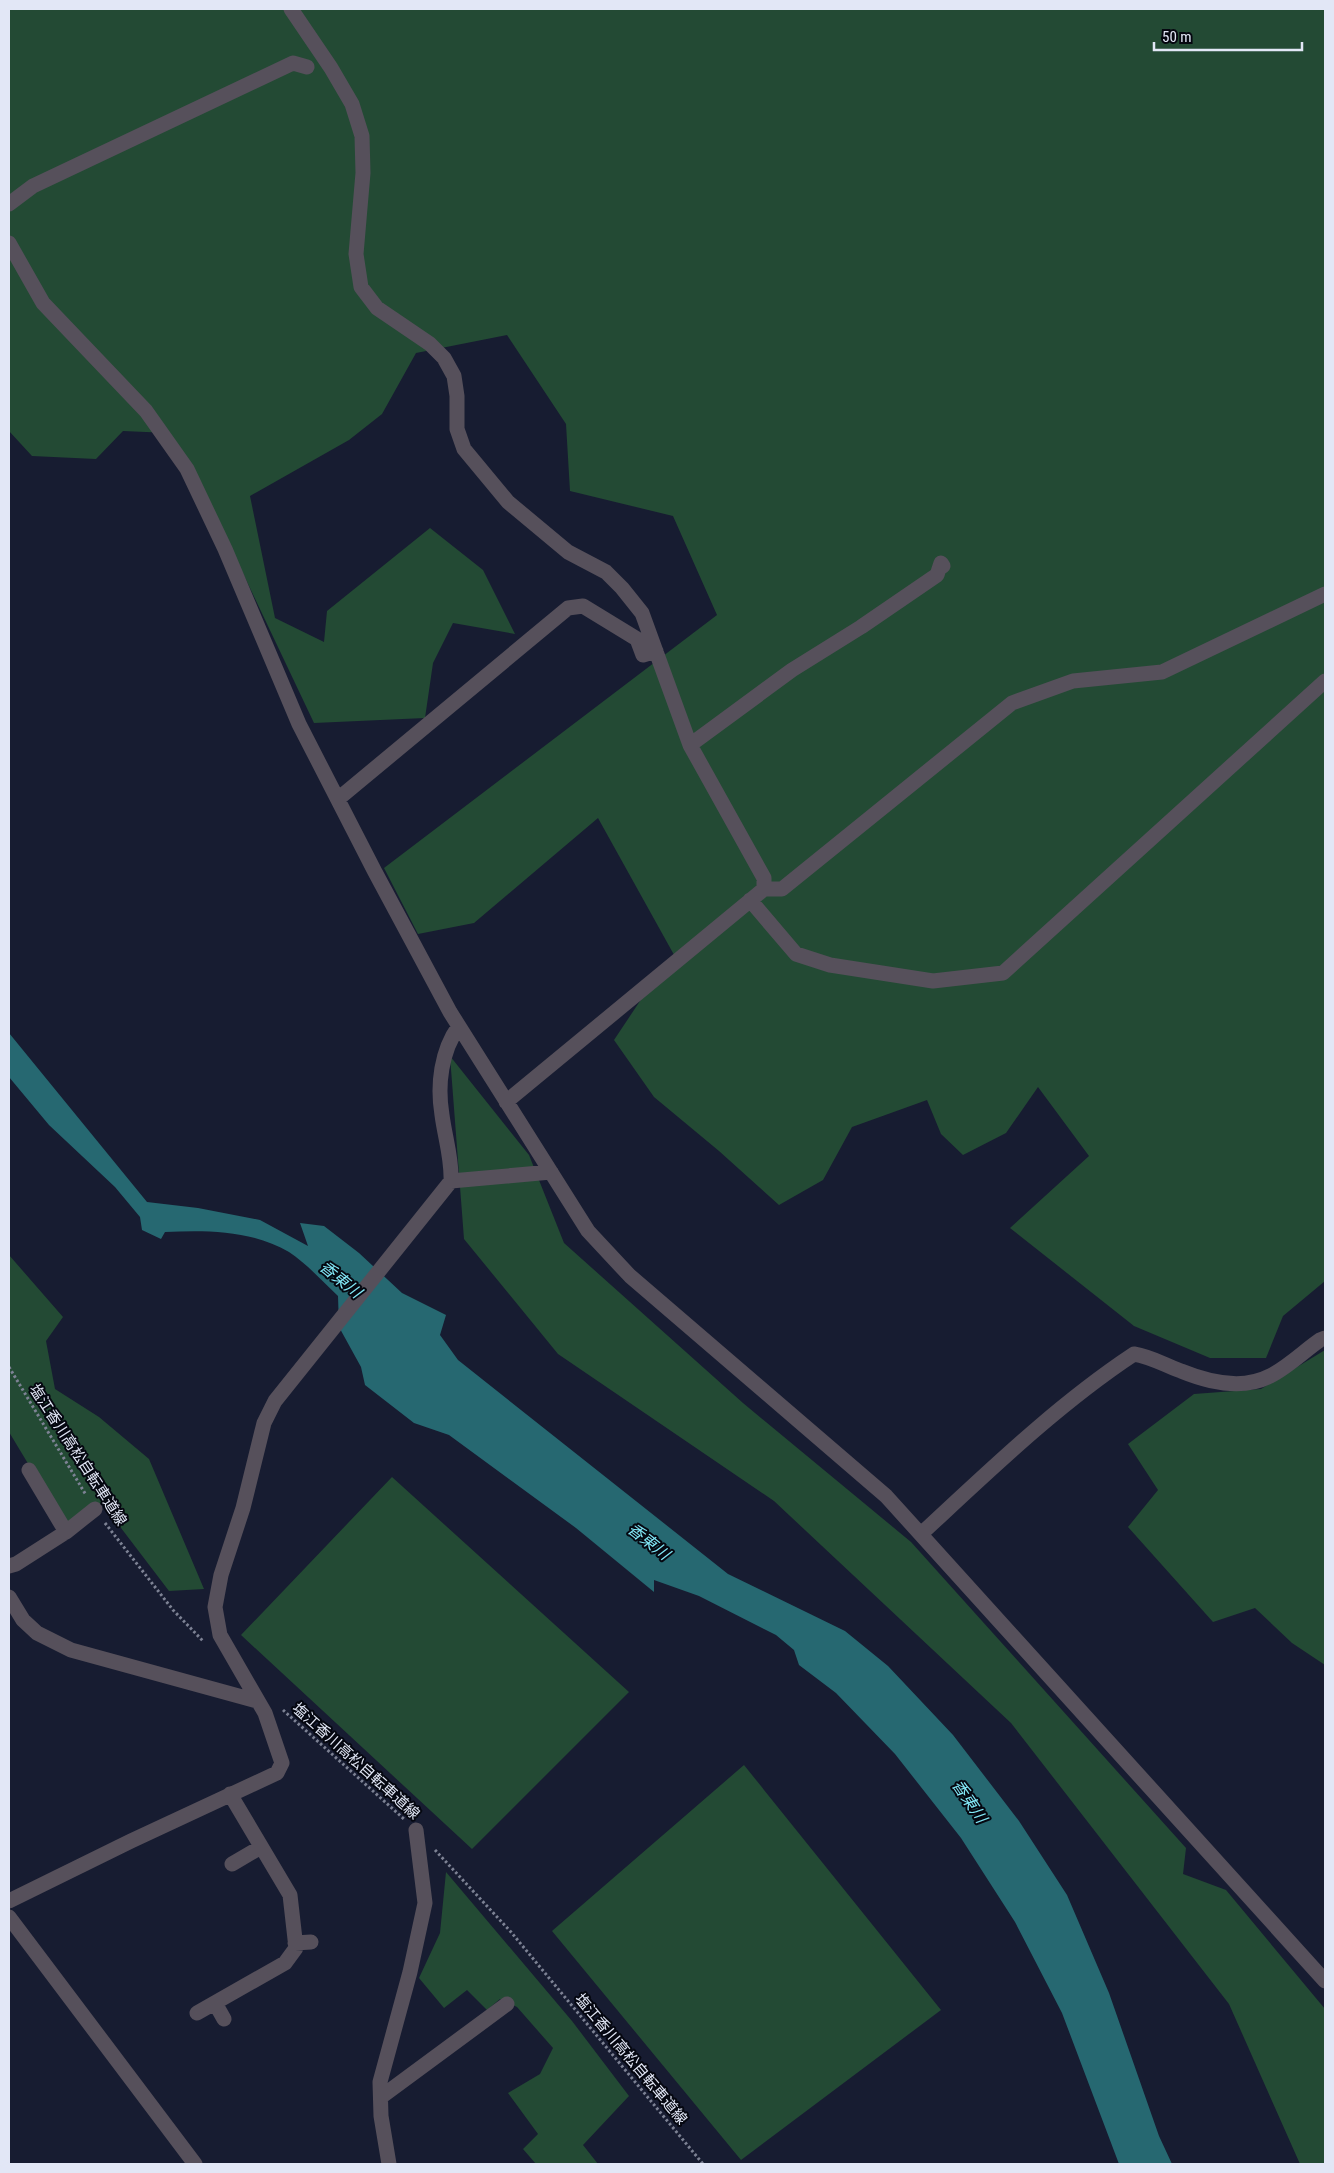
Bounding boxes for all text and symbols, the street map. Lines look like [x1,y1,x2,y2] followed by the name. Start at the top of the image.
[1154,20,1302,52] scale bar
[1162,28,1192,46] text: 50 m
[316,1257,367,1303] water label: 香東川
[26,1381,130,1529] street label: 塩江香川高松自転車道線
[624,1519,675,1565] water label: 香東川
[289,1699,423,1823] street label: 塩江香川高松自転車道線
[948,1776,992,1828] water label: 香東川
[571,1990,691,2128] street label: 塩江香川高松自転車道線

